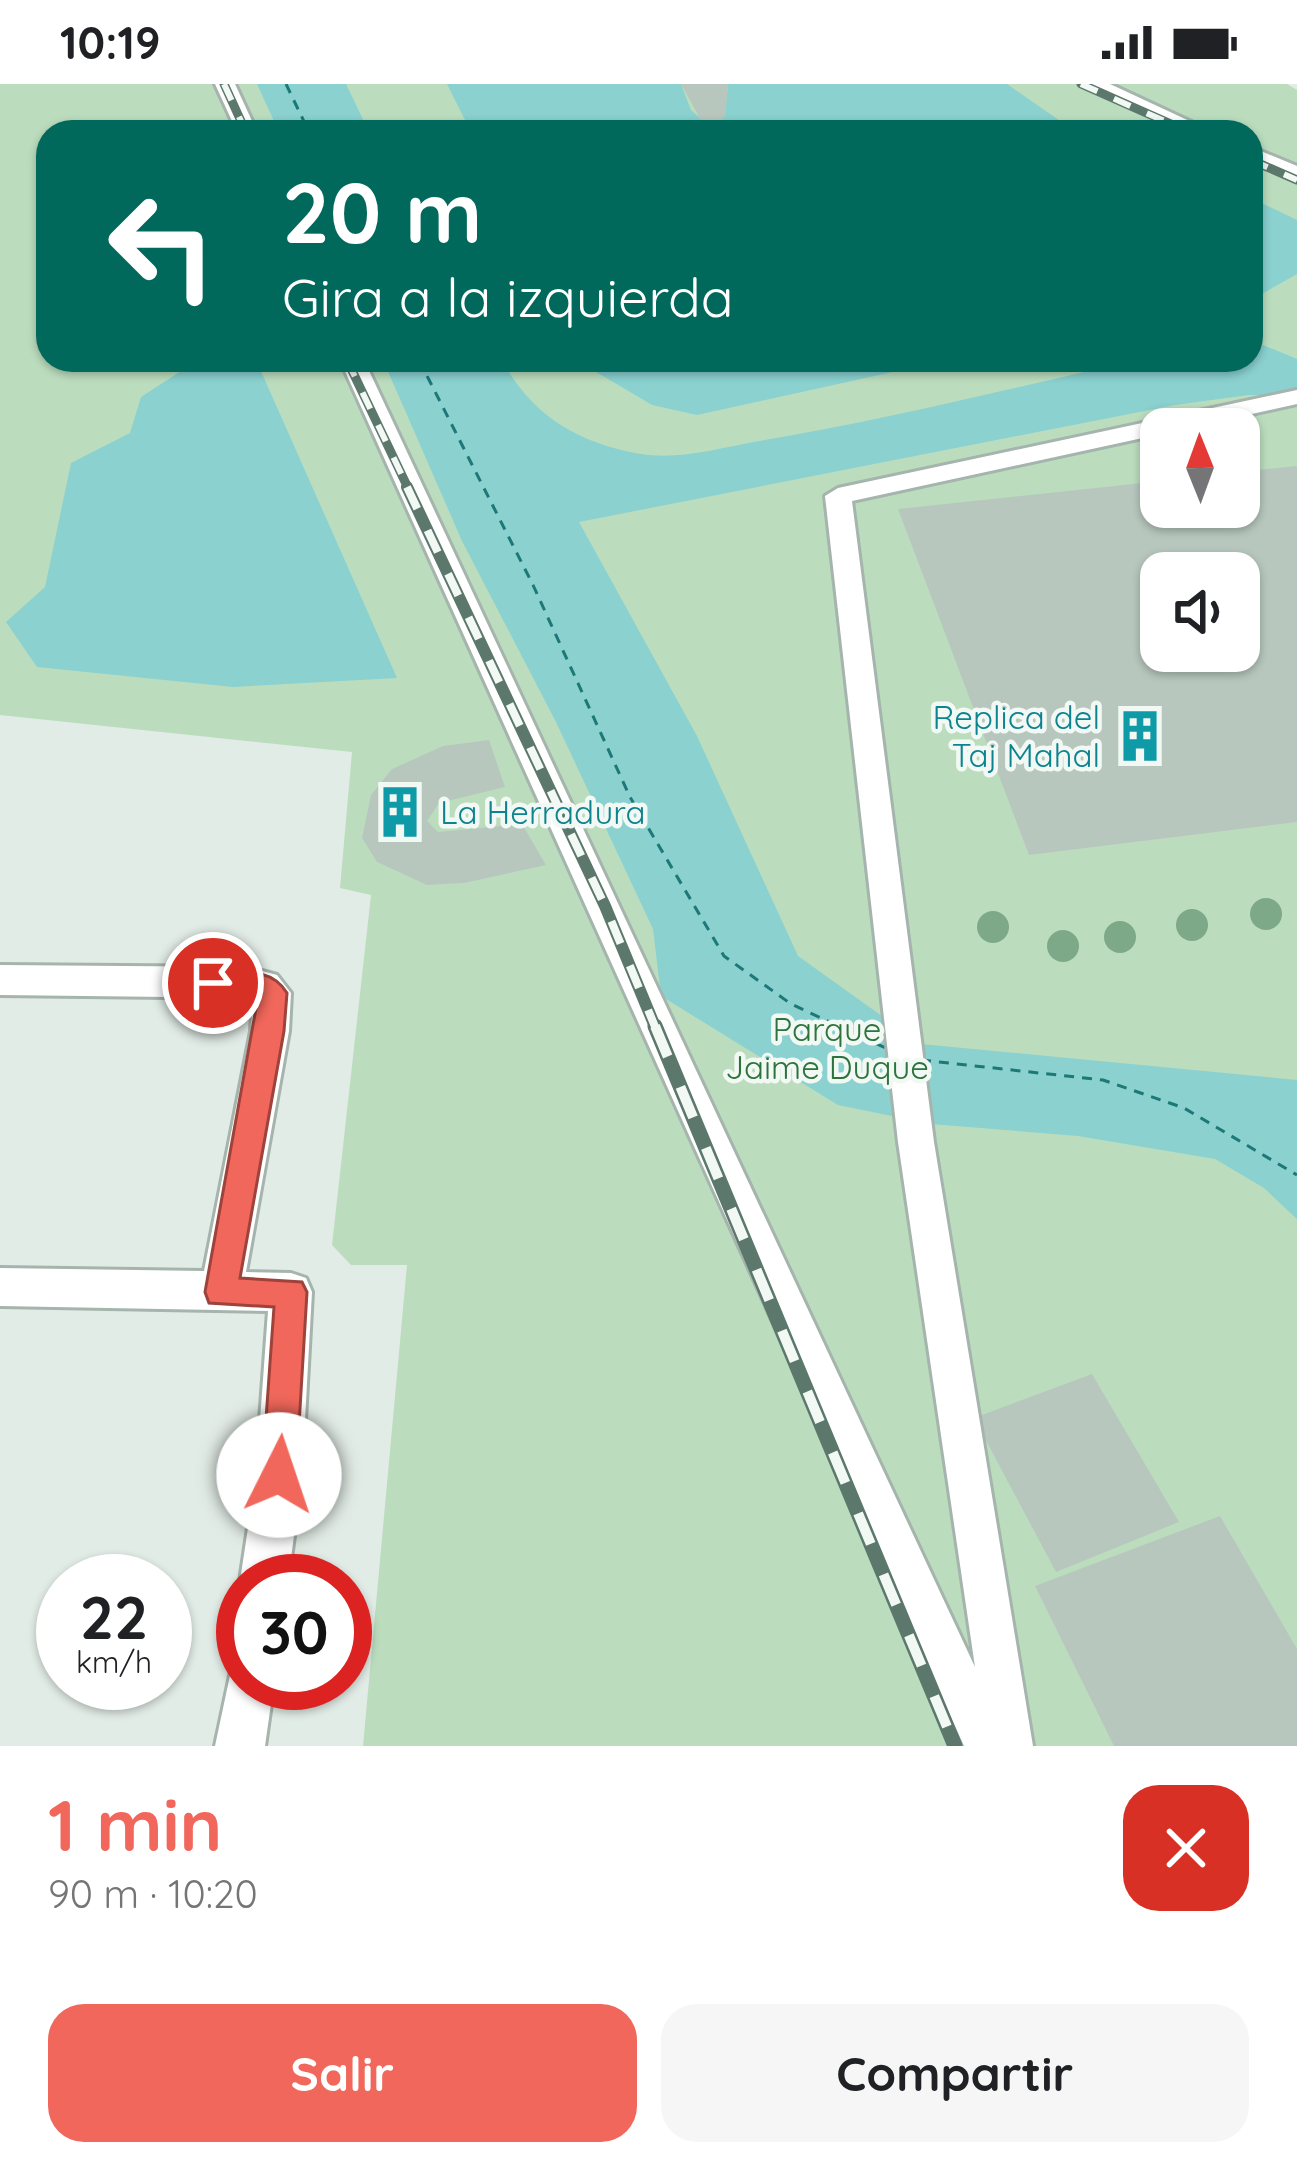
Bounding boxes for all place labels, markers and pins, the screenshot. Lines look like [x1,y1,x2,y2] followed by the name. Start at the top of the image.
[932,696,1100,775] place label: Replica del Taj Mahal
[1111,707,1169,765] building icon: Replica del Taj Mahal
[371,783,429,841] building icon: La Herradura
[440,791,646,832] place label: La Herradura
[162,932,264,1034] pin

